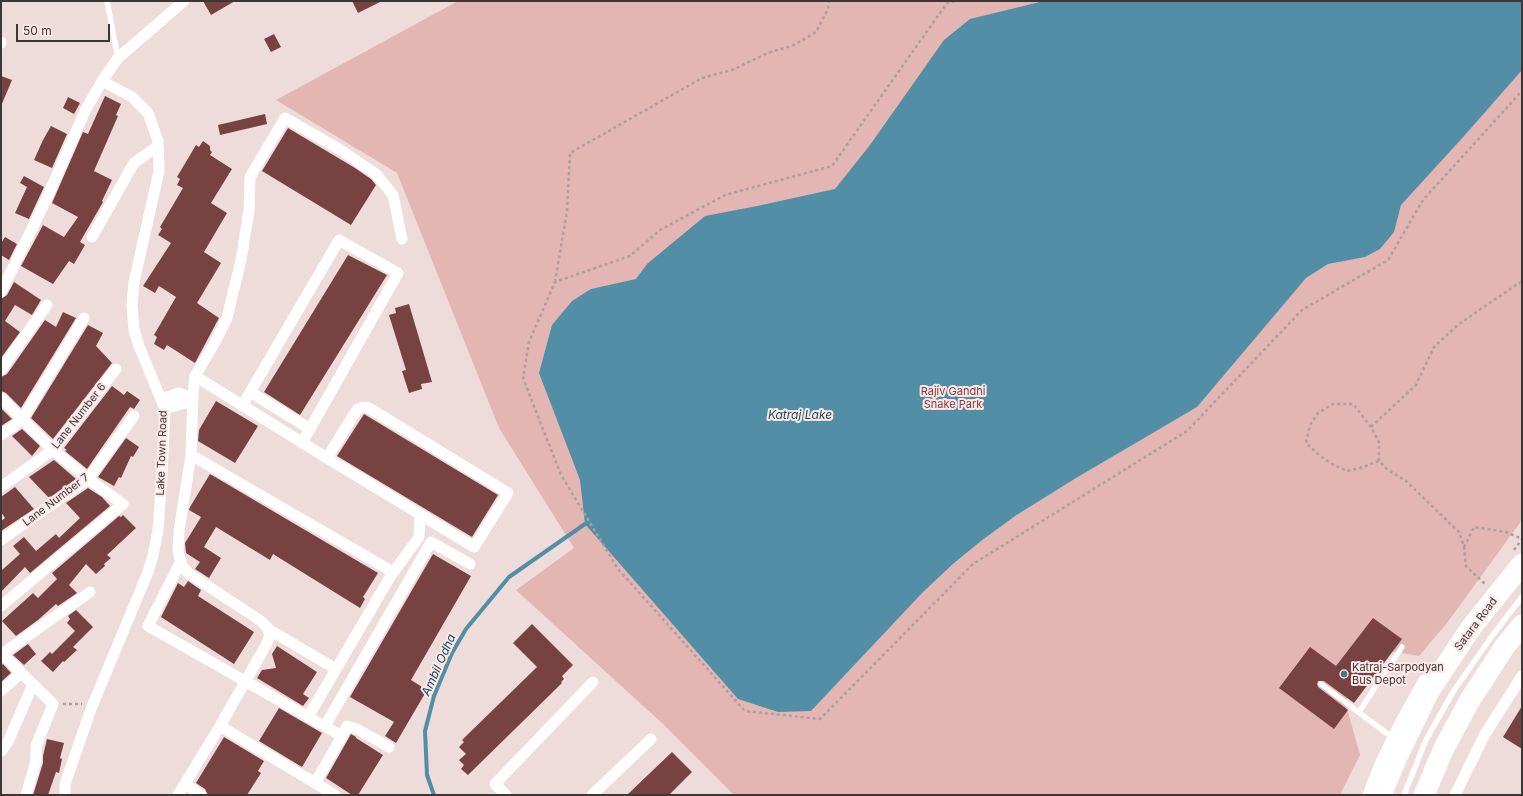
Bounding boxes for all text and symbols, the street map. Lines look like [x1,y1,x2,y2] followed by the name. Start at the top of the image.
[18,16,112,42] scale bar
[23,23,52,38] text: 50 m
[49,380,109,452] street label: Lane Number 6
[921,385,985,411] park label: Rajiv Gandhi Snake Park
[768,408,832,422] water label: Katraj Lake
[154,410,170,496] street label: Lake Town Road
[20,471,92,529] street label: Lane Number 7
[1452,595,1500,653] street label: Satara Road
[419,632,459,698] water label: Ambil Odha
[1352,661,1444,687] place label: Katraj-Sarpodyan Bus Depot
[1339,669,1349,679] marker: Katraj-Sarpodyan Bus Depot

